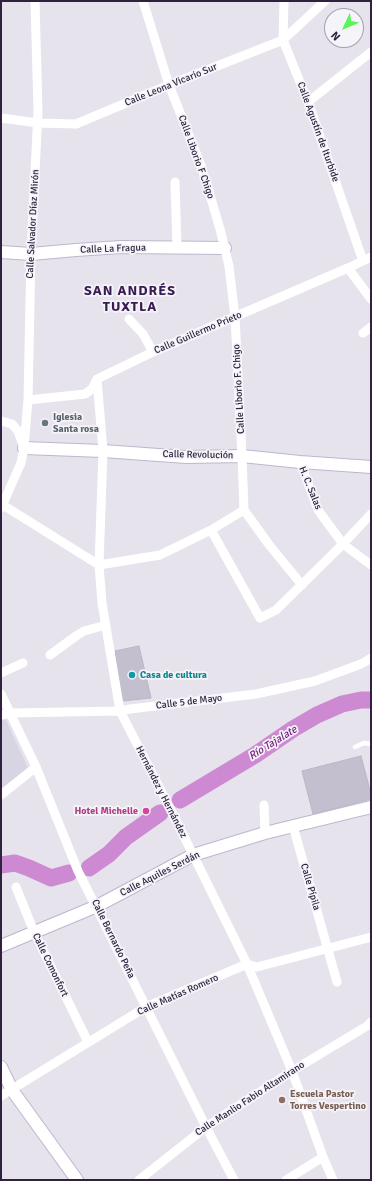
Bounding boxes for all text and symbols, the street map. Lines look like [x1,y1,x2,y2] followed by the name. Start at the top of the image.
[324,8,364,48] north arrow
[328,29,343,43] text: N
[123,61,219,109] street label: Calle Leona Vicario Sur
[294,80,342,184] street label: Calle Agustín de Iturbide
[175,114,217,200] street label: Calle Liborio F Chigo
[24,169,42,279] street label: Calle Salvador Díaz Mirón
[80,242,146,256] street label: Calle La Fragua
[84,283,176,316] district label: SAN ANDRÉS TUXTLA
[152,309,244,357] street label: Calle Guillermo Prieto
[231,344,247,434] street label: Calle Liborio F. Chigo
[53,411,99,434] place label: Iglesia Santa rosa
[40,418,50,428] marker: Iglesia Santa rosa
[163,448,233,462] street label: Calle Revolución
[296,465,324,511] street label: H. C. Salas
[140,669,207,681] place label: Casa de cultura
[127,670,137,680] marker: Casa de cultura
[155,692,223,712] street label: Calle 5 de Mayo
[246,723,300,763] water label: Río Tajalate
[133,744,189,840] street label: Hernández y Hernández
[74,805,138,817] place label: Hotel Michelle
[141,806,151,816] marker: Hotel Michelle
[118,849,202,899] street label: Calle Aquiles Serdán
[298,862,322,912] street label: Calle Pípila
[89,898,137,980] street label: Calle Bernardo Peña
[29,931,71,999] street label: Calle Comonfort
[136,972,220,1018] street label: Calle Matías Romero
[193,1059,307,1139] street label: Calle Manlio Fabio Altamirano
[290,1088,366,1112] place label: Escuela Pastor Torres Vespertino
[277,1095,287,1105] marker: Escuela Pastor Torres Vespertino

